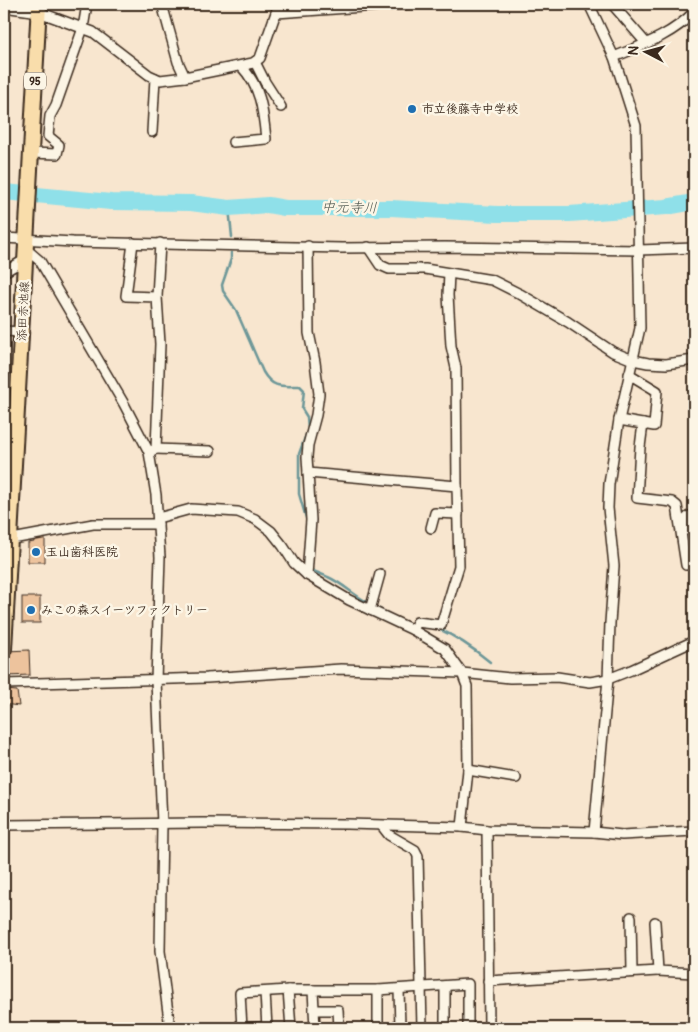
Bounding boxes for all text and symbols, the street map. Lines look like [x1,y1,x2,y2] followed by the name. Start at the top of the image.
[620,28,670,78] north arrow
[625,45,643,56] text: N
[24,72,46,90] road number: 95
[422,102,518,117] place label: 市立後藤寺中学校
[406,103,418,115] marker: 市立後藤寺中学校
[321,199,377,216] water label: 中元寺川
[14,281,33,341] street label: 添田赤池線
[46,545,118,560] place label: 玉山歯科医院
[30,546,42,558] marker: 玉山歯科医院
[41,603,208,618] place label: みこの森スイーツファクトリー
[25,604,37,616] marker: みこの森スイーツファクトリー

